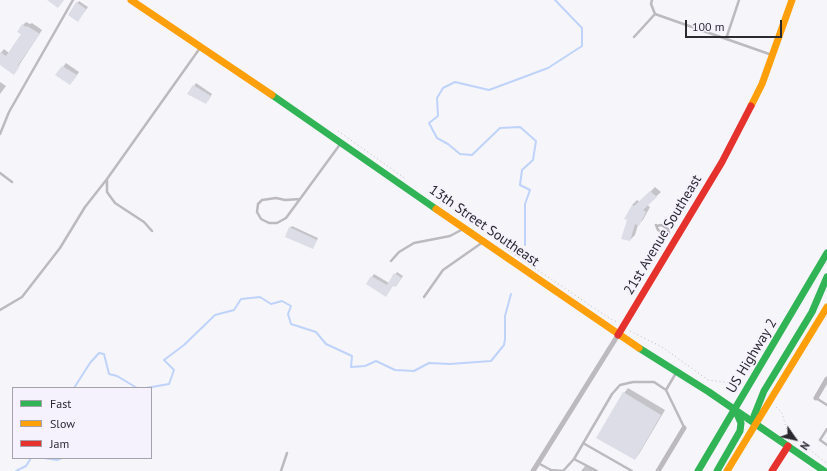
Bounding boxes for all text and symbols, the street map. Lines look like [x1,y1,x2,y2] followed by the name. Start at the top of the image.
[687,12,784,38] scale bar
[692,19,725,34] text: 100 m
[621,172,705,298] street label: 21st Avenue Southeast
[426,182,542,270] street label: 13th Street Southeast
[723,316,781,396] street label: US Highway 2
[12,387,152,459] legend
[50,396,71,411] text: Fast
[50,416,75,431] text: Slow
[775,419,815,459] north arrow
[50,436,69,451] text: Jam
[797,439,813,453] text: N

